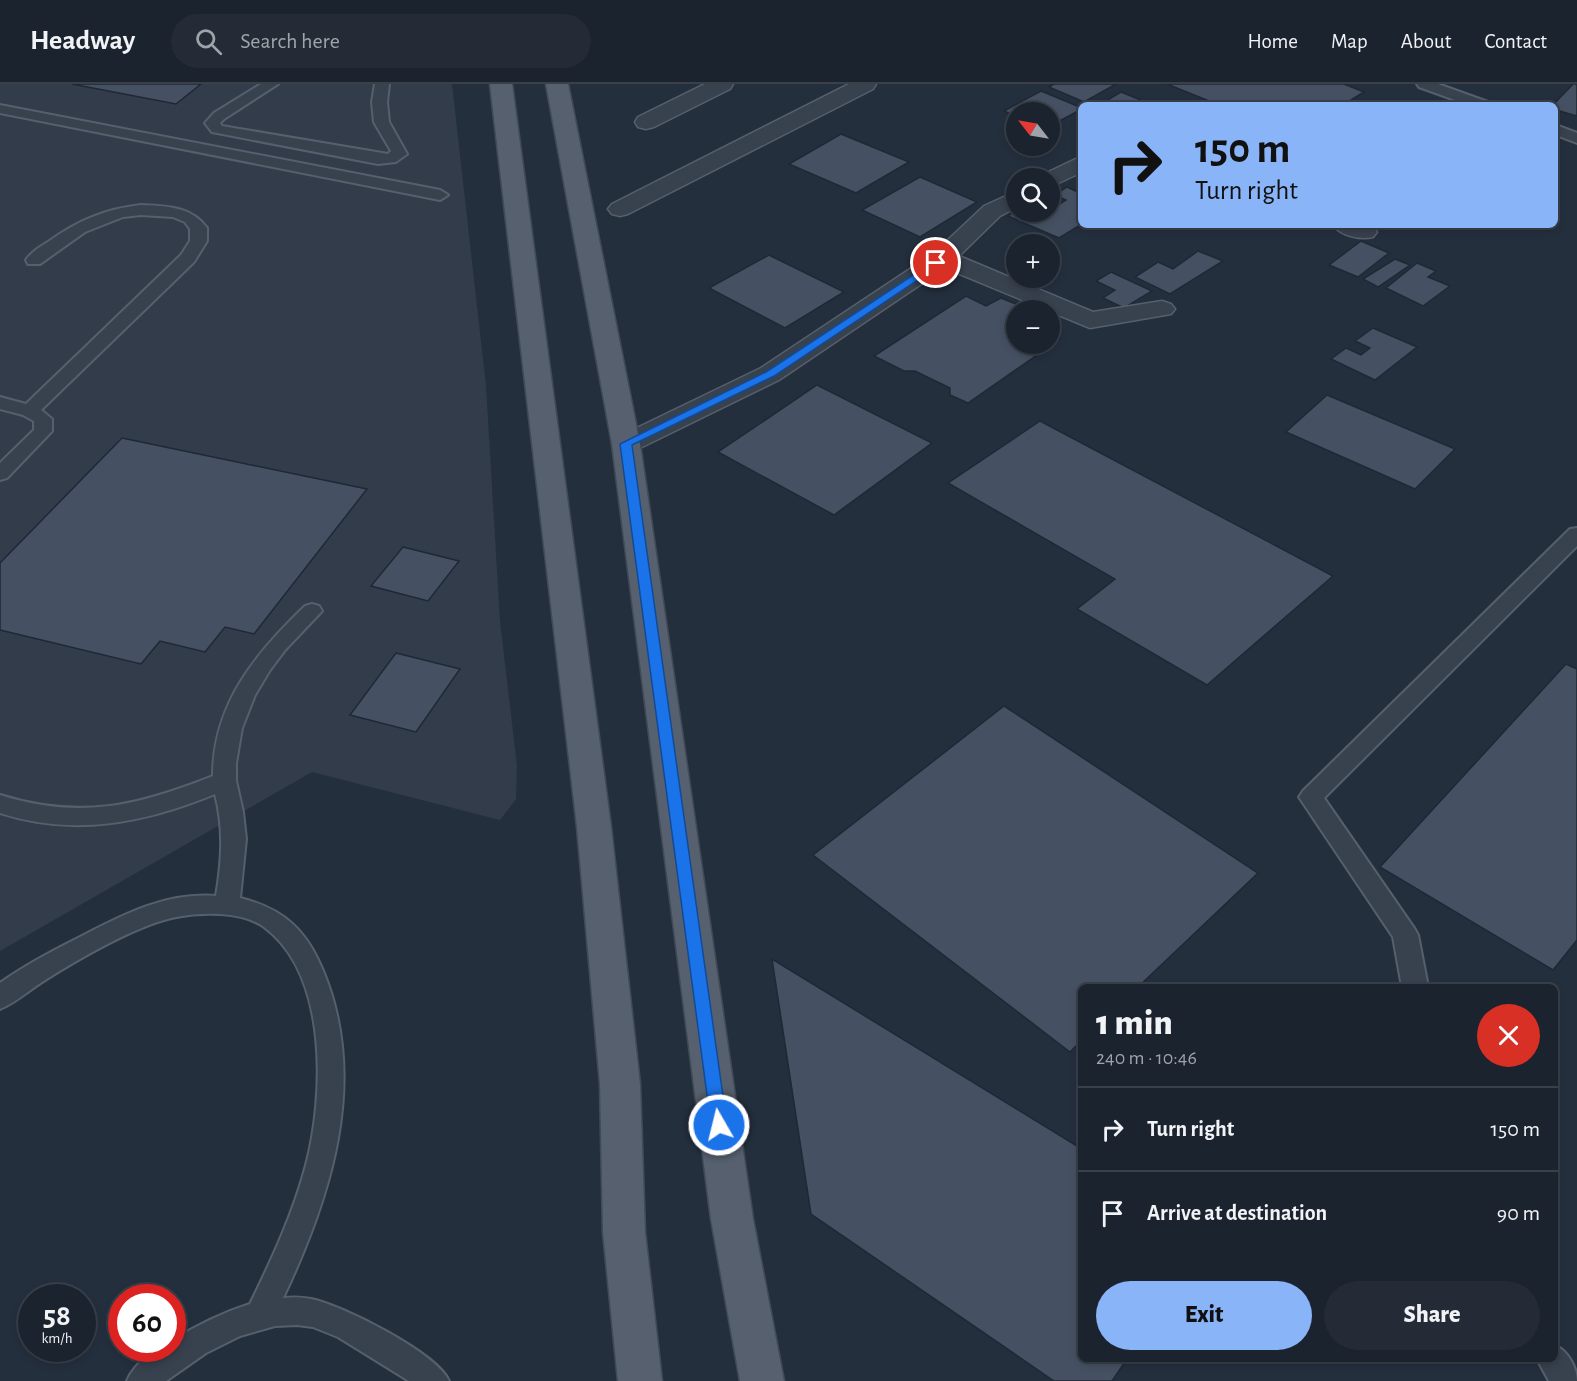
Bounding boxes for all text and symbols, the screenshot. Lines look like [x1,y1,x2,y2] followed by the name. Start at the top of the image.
[171,14,591,68] search box
[192,25,225,58] icon: search
[30,27,135,55] text: Headway
[240,30,340,52] text: Search here
[1247,31,1298,52] text: Home
[1331,31,1368,52] text: Map
[1401,31,1451,52] text: About
[1484,31,1547,52] text: Contact
[1006,102,1060,156] north arrow
[1006,102,1060,354] map controls
[1096,126,1174,204] icon: right
[1195,128,1290,170] text: 150 m
[1006,168,1060,222] button: search
[1195,177,1298,204] text: Turn right
[1006,234,1060,288] button: +
[910,237,961,288] pin
[919,246,952,279] icon: arrive
[1006,300,1060,354] button: −
[1477,1004,1540,1067] button: close
[1096,1005,1173,1041] text: 1 min
[1096,1048,1197,1068] text: 240 m · 10:46
[687,1093,751,1157] position arrow
[1096,1113,1129,1146] icon: right
[1147,1118,1234,1140] text: Turn right
[1490,1118,1540,1140] text: 150 m
[1096,1197,1129,1230] icon: arrive
[1147,1202,1327,1224] text: Arrive at destination
[1497,1202,1540,1224] text: 90 m
[1096,1281,1312,1350] button: Exit
[1324,1281,1540,1350] button: Share
[108,1284,186,1362] speed limit sign: 60
[43,1301,71,1331] text: 58
[42,1331,72,1346] text: km/h

